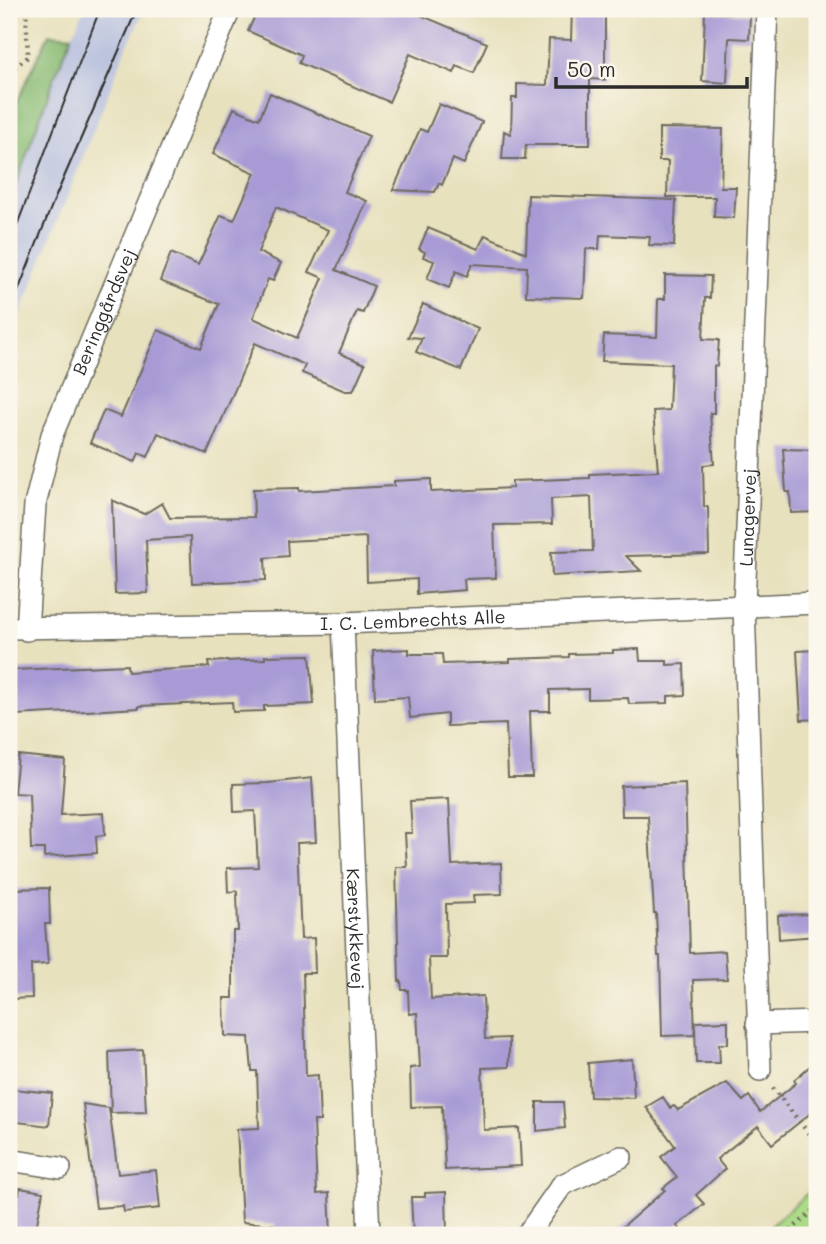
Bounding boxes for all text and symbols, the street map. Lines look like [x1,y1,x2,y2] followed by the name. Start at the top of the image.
[556,46,747,90] scale bar
[567,55,616,82] text: 50 m
[66,245,141,379] street label: Beringgårdsvej
[734,468,761,567] street label: Lunagervej
[320,604,506,635] street label: I. C. Lembrechts Alle
[341,868,371,990] street label: Kærstykkevej

